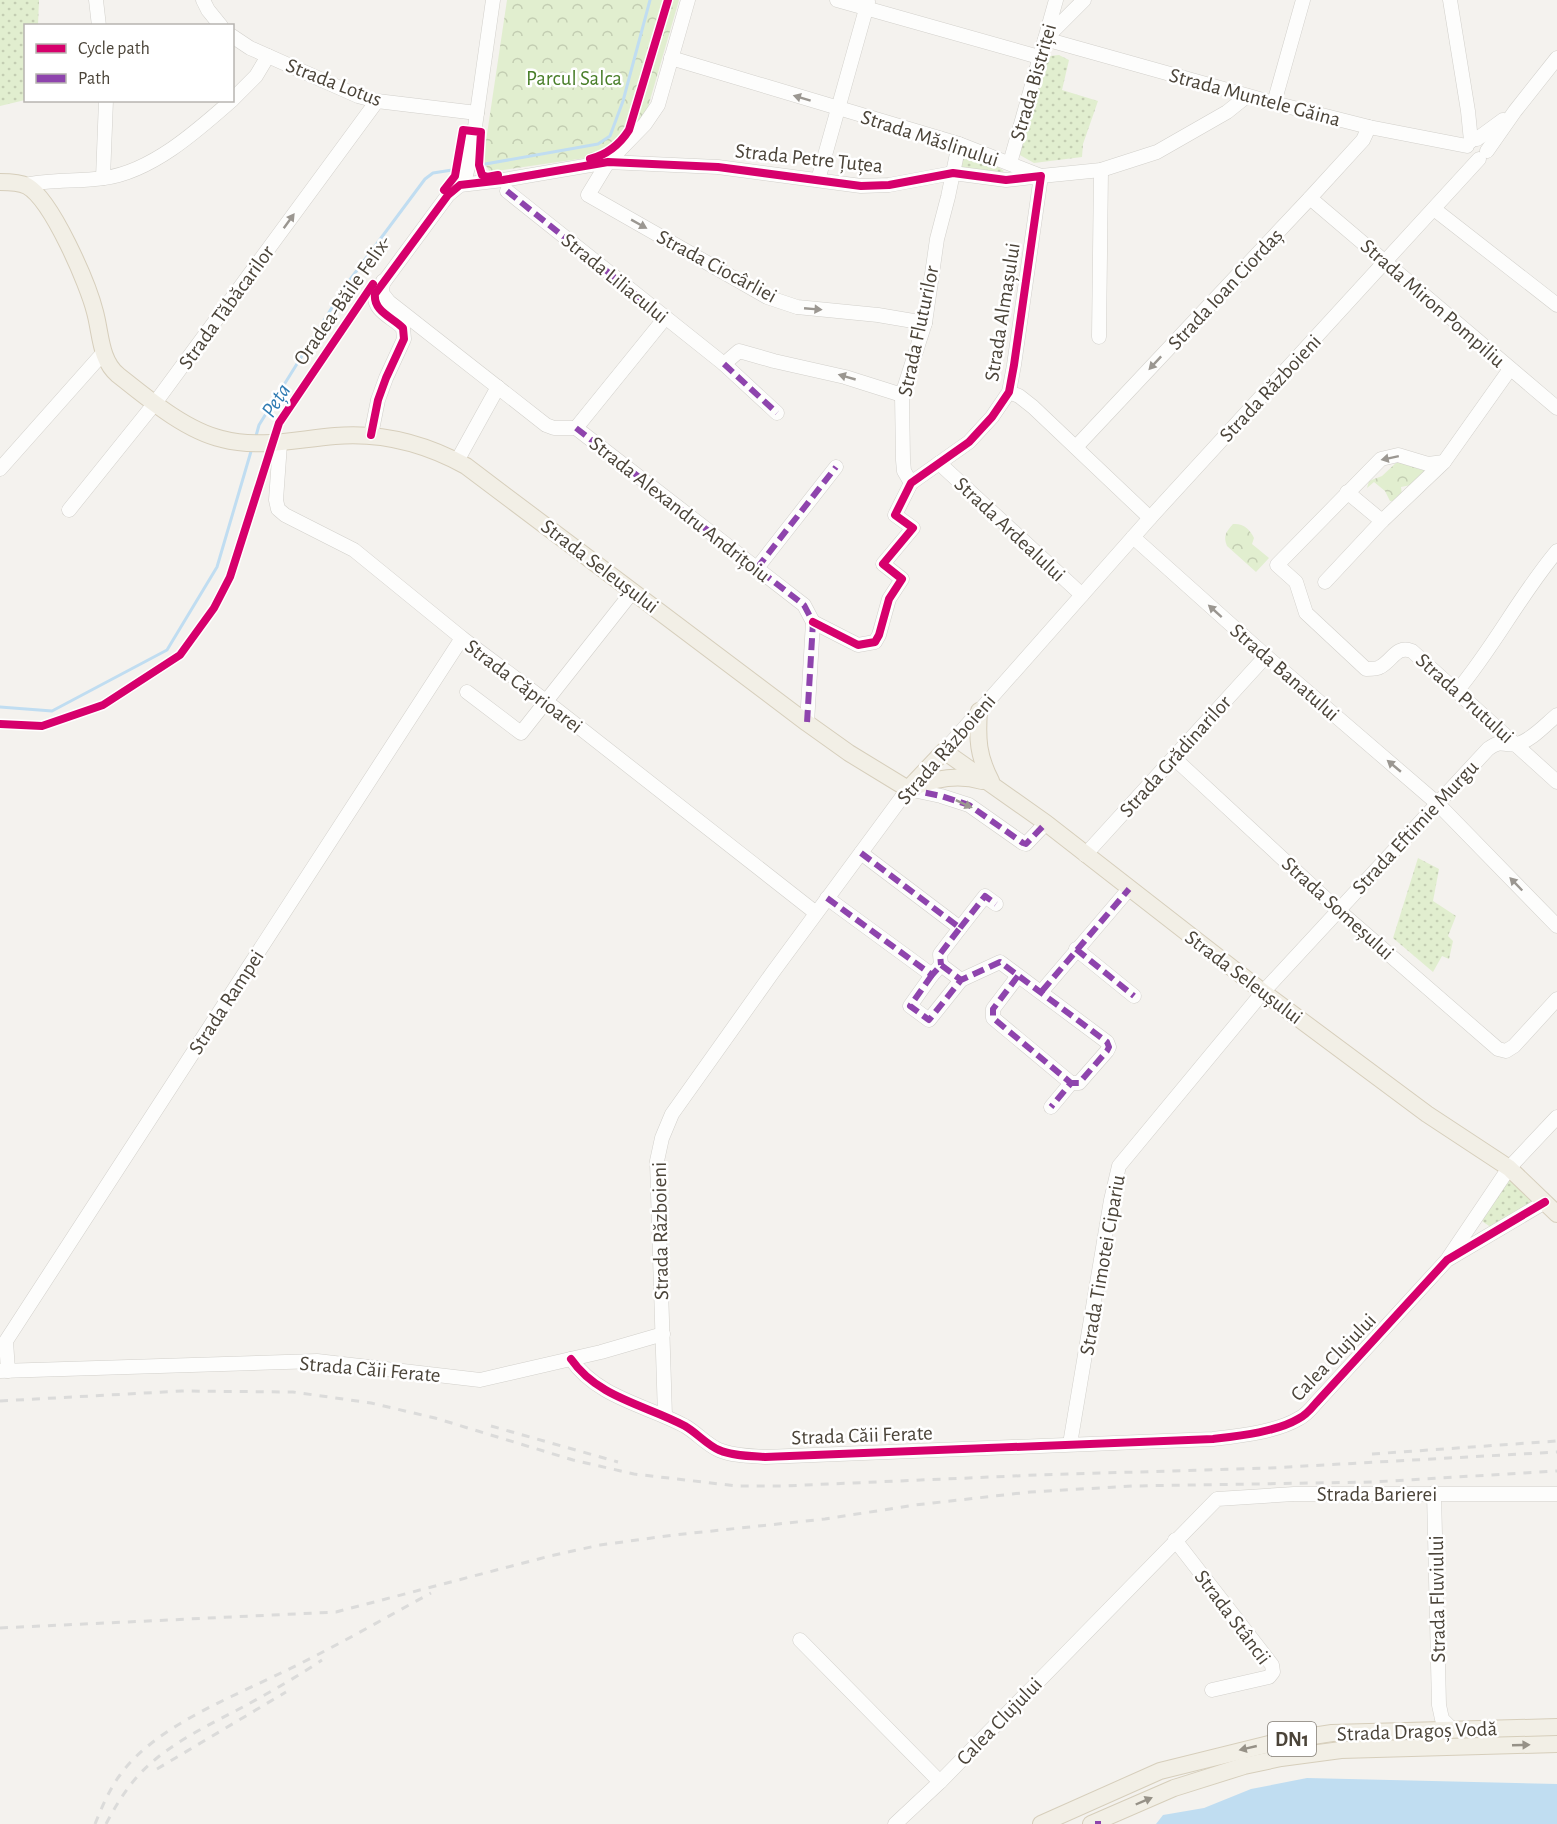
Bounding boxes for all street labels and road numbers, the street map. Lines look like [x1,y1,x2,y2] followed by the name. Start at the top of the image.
[1007,21,1062,144] street label: Strada Bistriței
[283,55,385,110] street label: Strada Lotus
[1167,64,1343,131] street label: Strada Muntele Găina
[858,106,1001,171] street label: Strada Măslinului
[734,140,884,179] street label: Strada Petre Țuțea
[1164,225,1288,355] street label: Strada Ioan Ciordaș
[653,226,780,307] street label: Strada Ciocârliei
[557,229,672,328] street label: Strada Liliacului
[290,231,395,369] street label: Oradea-Băile Felix-
[1357,235,1509,372] street label: Strada Miron Pompiliu
[175,241,278,373] street label: Strada Tăbăcarilor
[981,241,1026,383] street label: Strada Almașului
[894,264,943,398] street label: Strada Fluturilor
[1216,331,1325,446] street label: Strada Războieni
[584,433,774,588] street label: Strada Alexandru Andrițoiu
[950,473,1069,586] street label: Strada Ardealului
[536,516,662,619] street label: Strada Seleușului
[1226,620,1343,725] street label: Strada Banatului
[461,636,586,737] street label: Strada Căprioarei
[1412,649,1518,747] street label: Strada Prutului
[893,690,1000,808] street label: Strada Războieni
[1116,691,1235,821] street label: Strada Grădinarilor
[1348,756,1483,898] street label: Strada Eftimie Murgu
[1276,853,1398,965] street label: Strada Someșului
[1180,927,1306,1030] street label: Strada Seleușului
[185,946,268,1058] street label: Strada Rampei
[649,1162,672,1300] street label: Strada Războieni
[1076,1173,1129,1357] street label: Strada Timotei Cipariu
[1287,1310,1380,1405] street label: Calea Clujului
[299,1353,441,1386] street label: Strada Căii Ferate
[791,1423,933,1448] street label: Strada Căii Ferate
[1317,1484,1437,1505] street label: Strada Barierei
[1426,1535,1449,1663] street label: Strada Fluviului
[1190,1566,1275,1668] street label: Strada Stâncii
[953,1674,1046,1769] street label: Calea Clujului
[1337,1718,1498,1747] street label: Strada Dragoș Vodă
[1268,1722,1316,1756] road number: DN1

